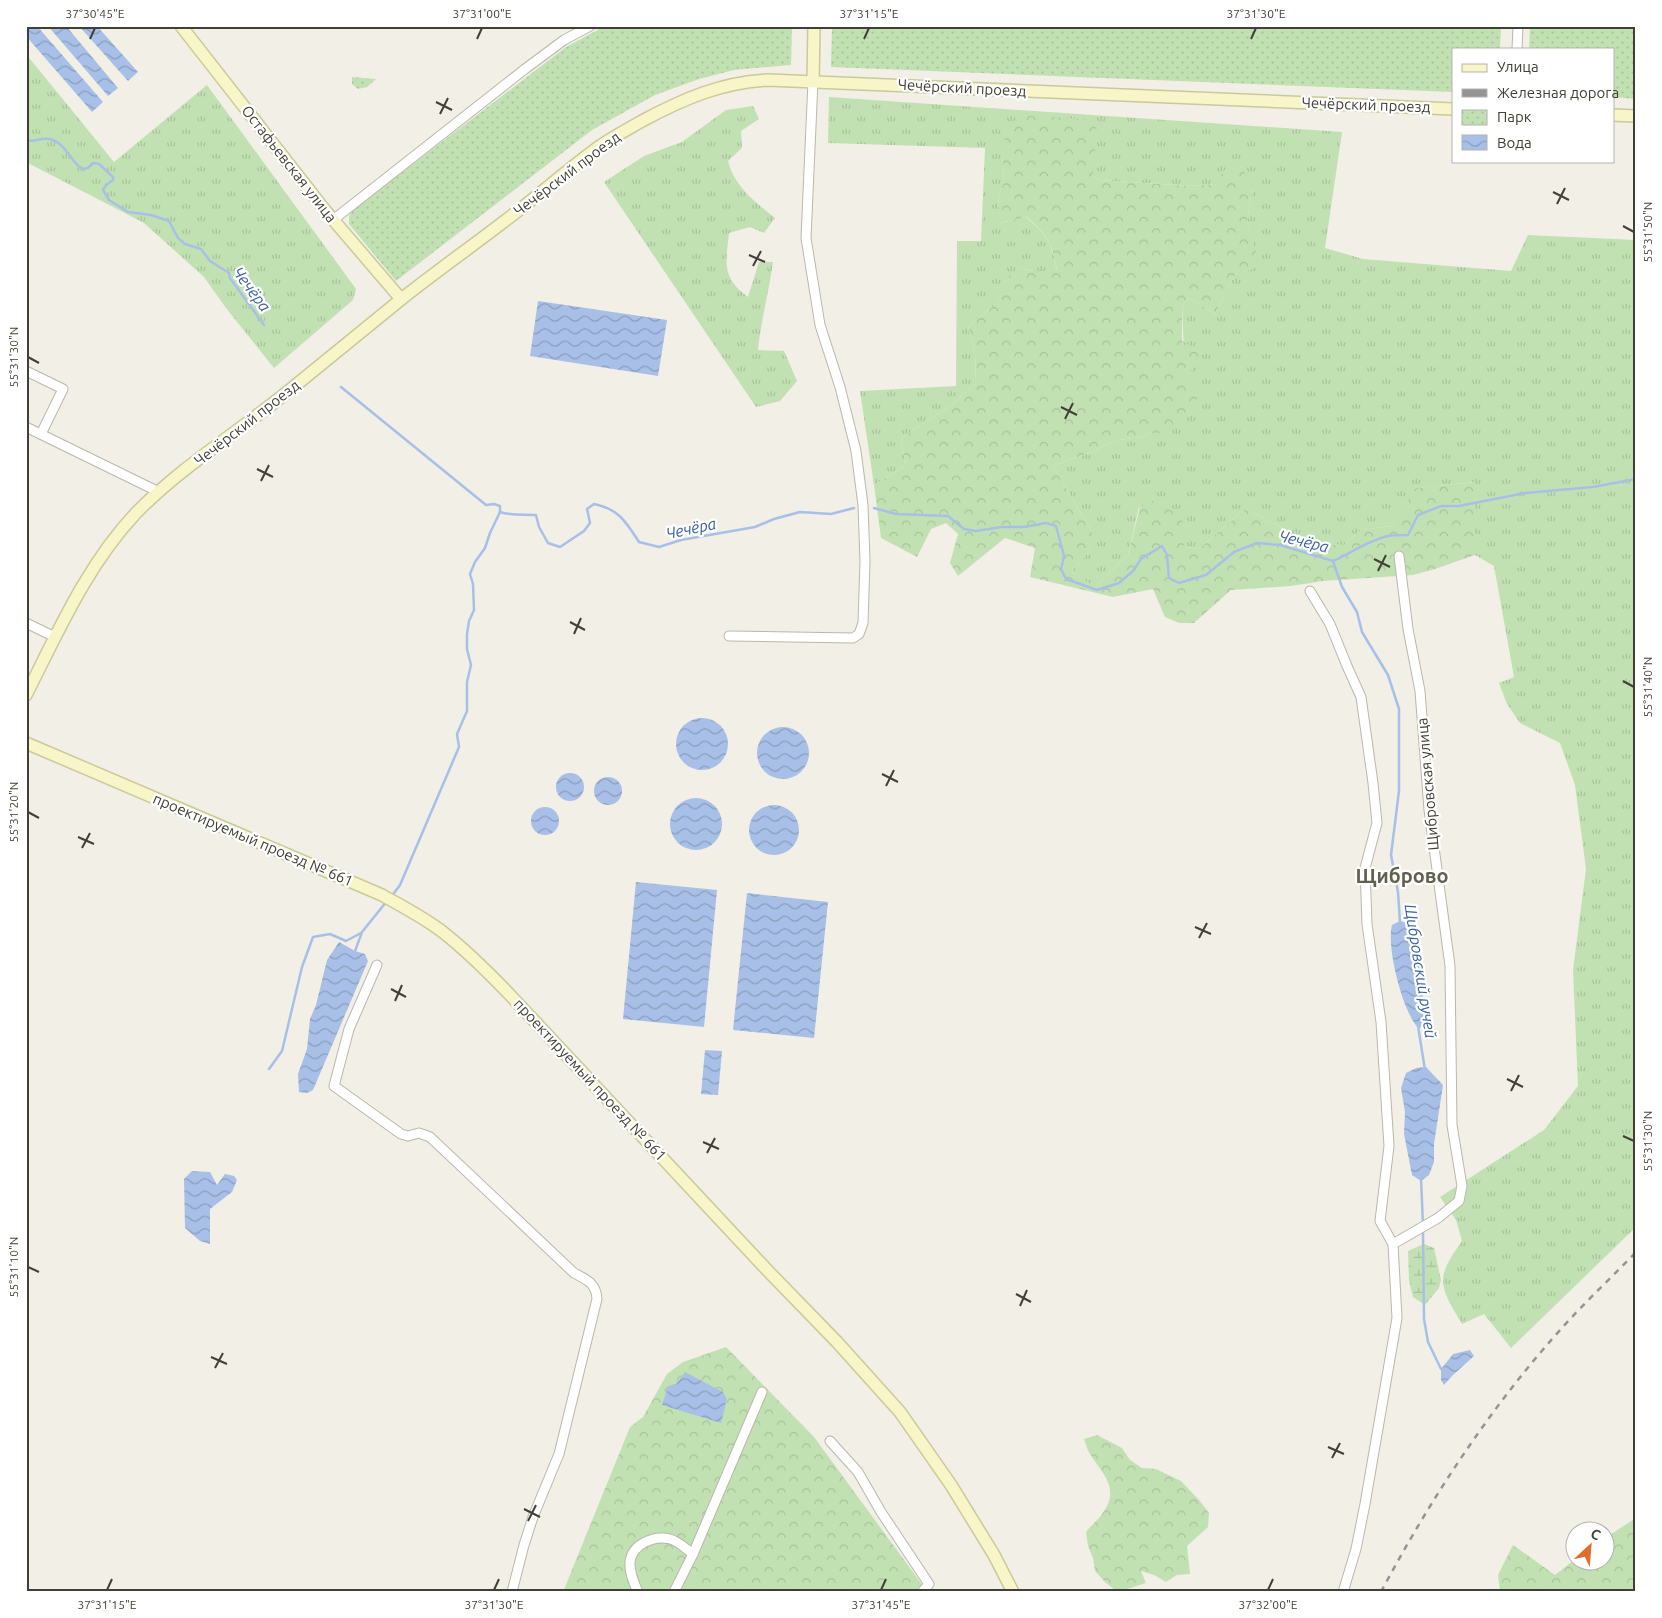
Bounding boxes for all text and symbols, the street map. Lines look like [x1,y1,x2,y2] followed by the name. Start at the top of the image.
[66,7,125,20] text: 37°30'45"E
[453,7,512,20] text: 37°31'00"E
[840,7,899,20] text: 37°31'15"E
[1227,7,1286,20] text: 37°31'30"E
[1452,48,1614,162] legend
[1497,58,1539,75] text: Улица
[897,76,1027,99] street label: Чечёрский проезд
[1497,84,1619,101] text: Железная дорога
[1301,94,1431,115] street label: Чечёрский проезд
[238,102,340,226] street label: Остафьевская улица
[1497,108,1532,125] text: Парк
[510,128,623,219] street label: Чечёрский проезд
[1497,134,1532,151] text: Вода
[1641,202,1654,262] text: 55°31'50"N
[230,263,275,315] water label: Чечёра
[7,327,20,387] text: 55°31'30"N
[191,376,303,469] street label: Чечёрский проезд
[664,514,718,542] water label: Чечёра
[1277,526,1331,556] water label: Чечёра
[1641,657,1654,717] text: 55°31'40"N
[1413,717,1442,851] street label: Щибровская улица
[7,782,20,842] text: 55°31'20"N
[151,790,356,889] street label: проектируемый проезд № 661
[1355,864,1449,887] district label: Щиброво
[1401,903,1441,1040] water label: Щибровский ручей
[511,995,670,1164] street label: проектируемый проезд № 661
[1641,1111,1654,1171] text: 55°31'30"N
[7,1237,20,1297] text: 55°31'10"N
[1564,1520,1614,1570] north arrow
[1588,1525,1603,1543] text: С
[78,1598,137,1611] text: 37°31'15"E
[465,1598,524,1611] text: 37°31'30"E
[852,1598,911,1611] text: 37°31'45"E
[1239,1598,1298,1611] text: 37°32'00"E

